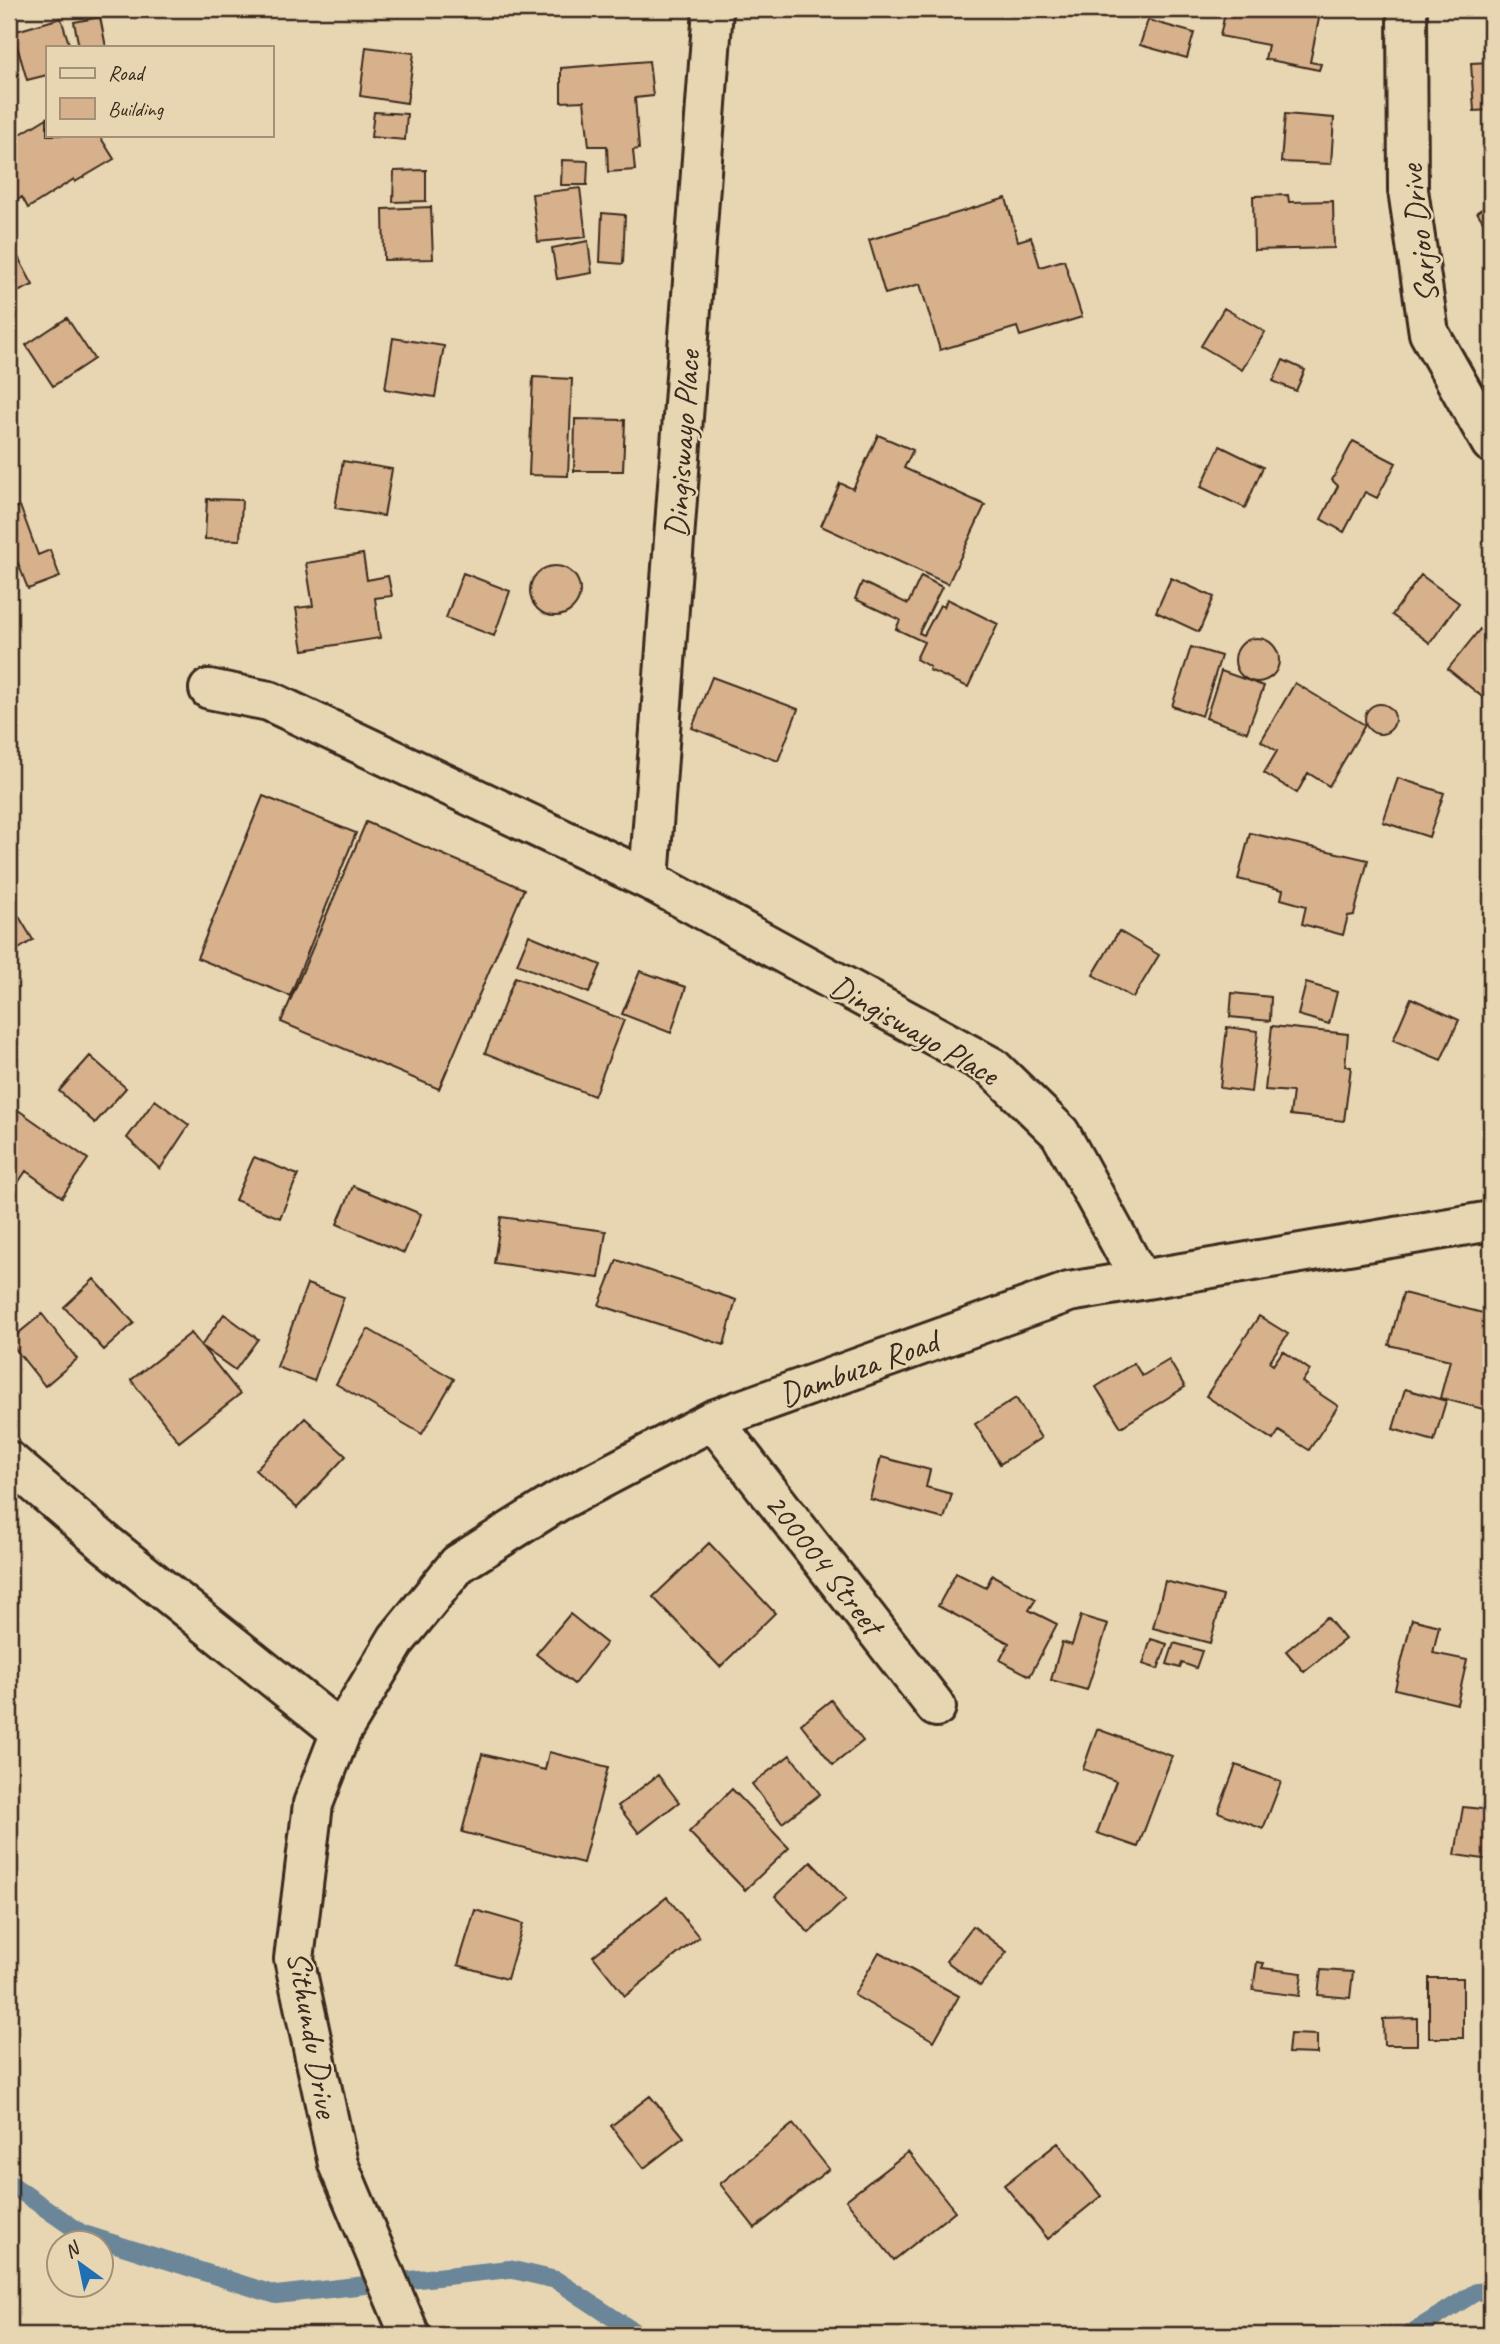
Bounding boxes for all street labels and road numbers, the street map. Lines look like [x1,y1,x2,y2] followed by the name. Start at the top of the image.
[1389,160,1448,305] street label: Sarjoo Drive
[654,347,710,539] street label: Dingiswayo Place
[823,965,1008,1096] street label: Dingiswayo Place
[773,1318,948,1416] street label: Dambuza Road
[756,1484,895,1646] street label: 200004 Street
[278,1948,349,2123] street label: Sithundu Drive

